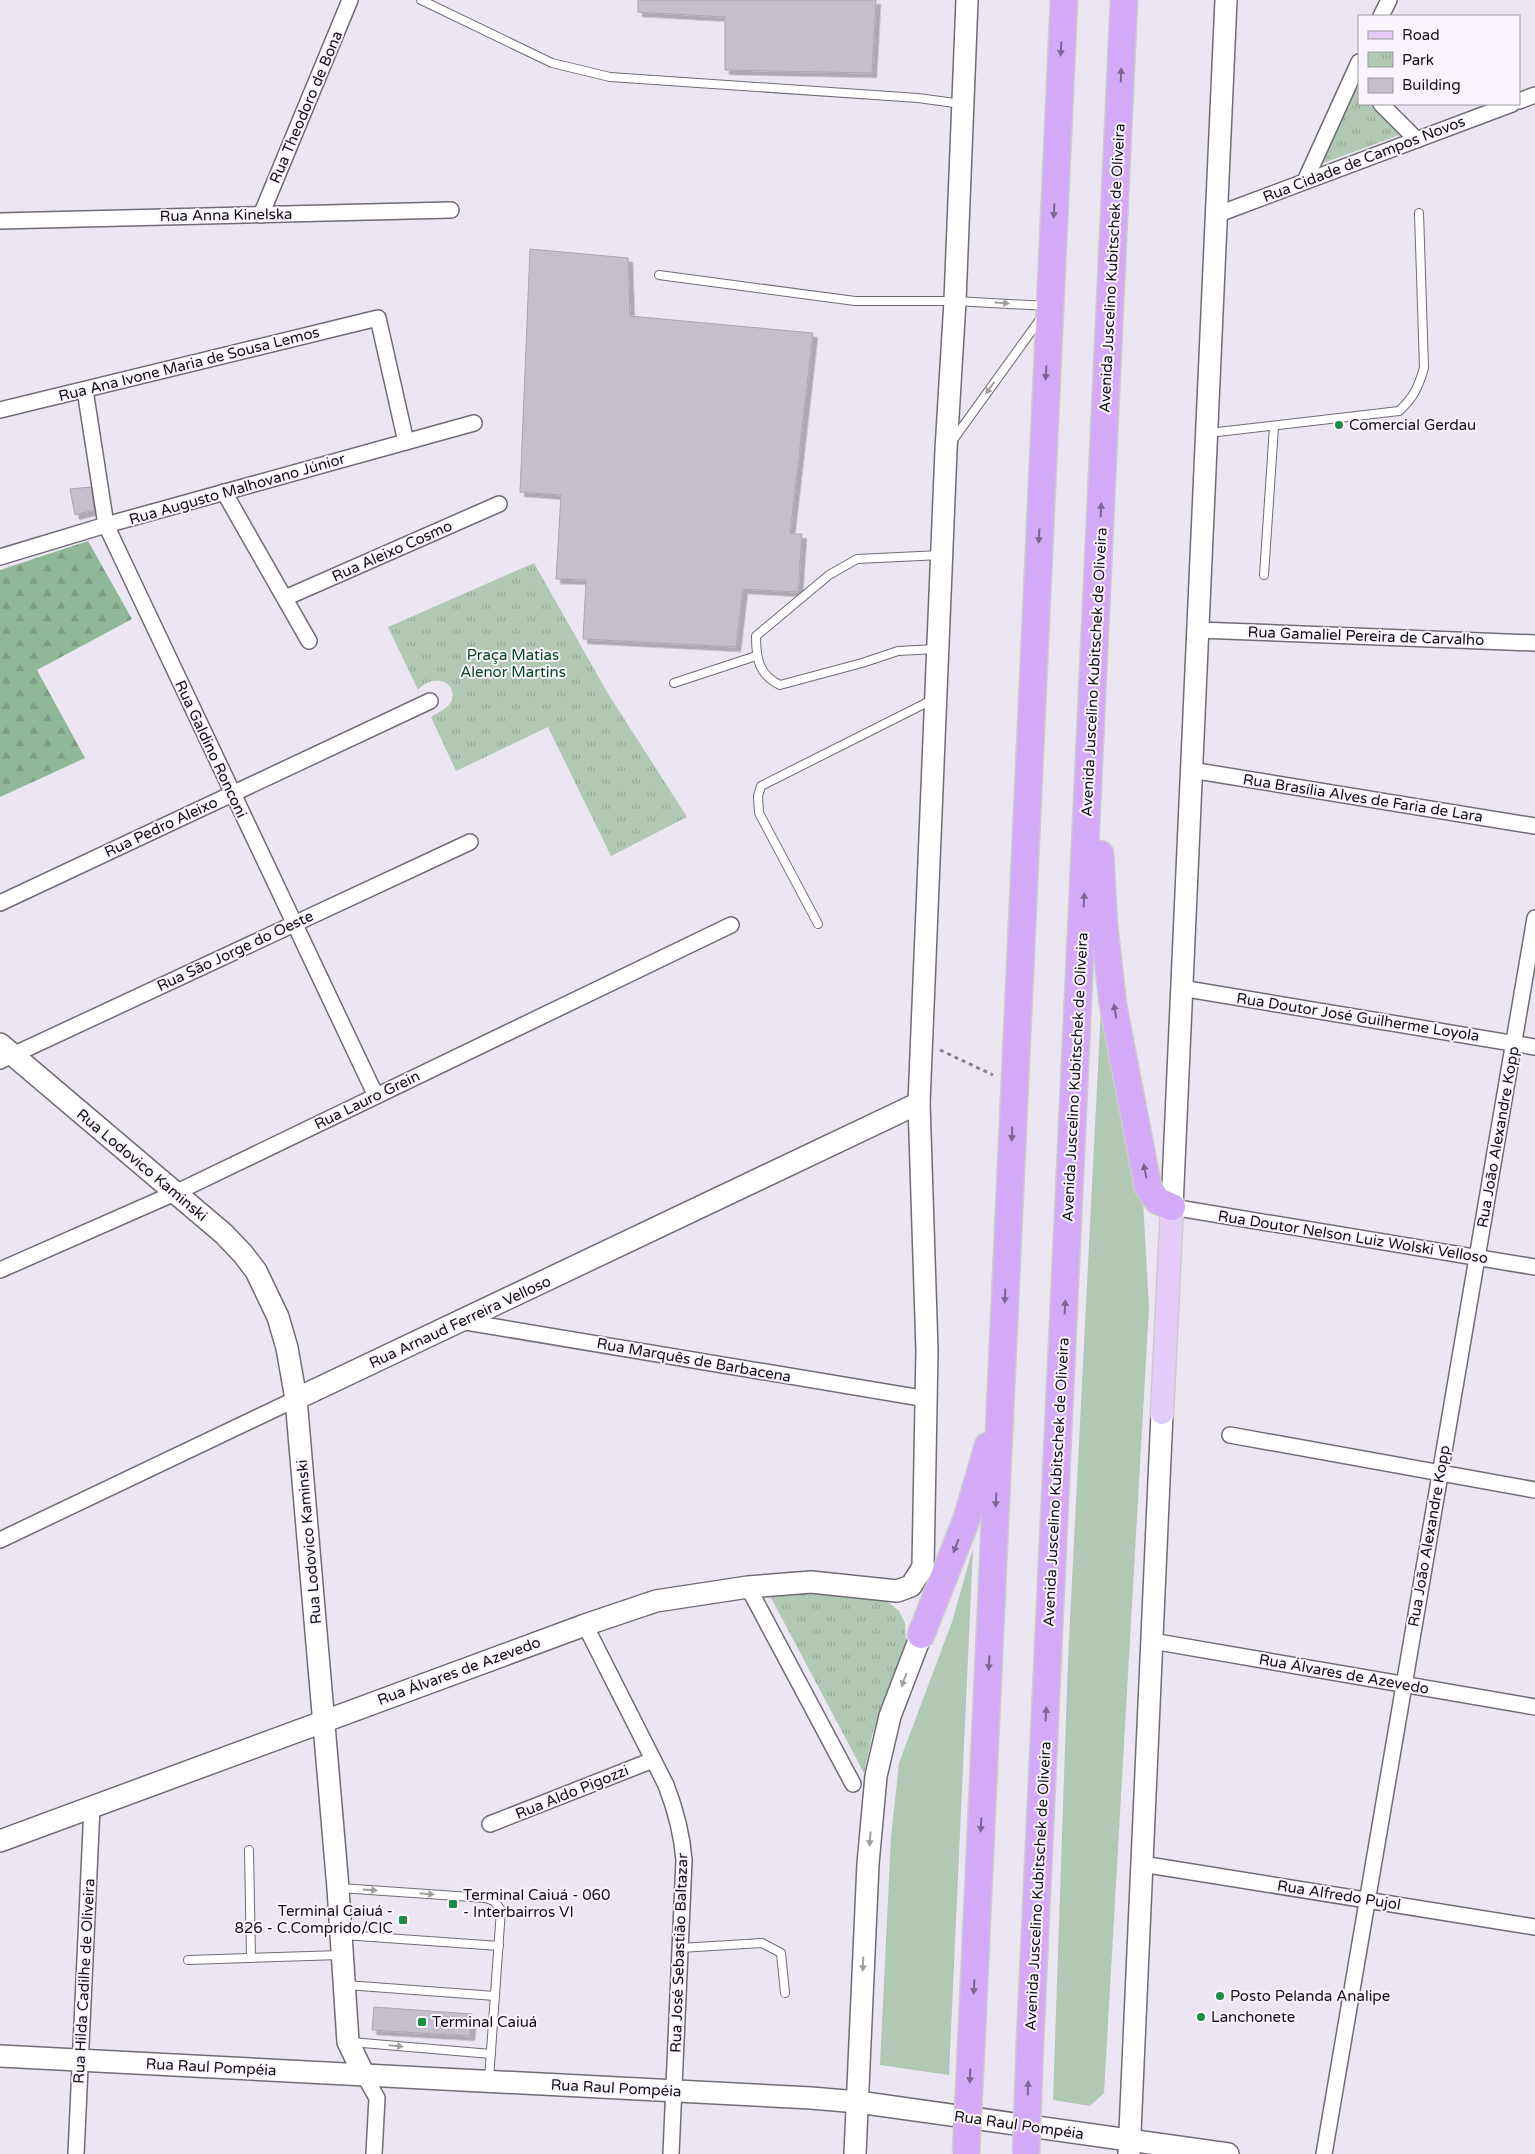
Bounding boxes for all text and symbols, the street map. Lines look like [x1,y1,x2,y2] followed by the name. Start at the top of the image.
[1358,15,1520,105] legend
[1402,26,1440,44] text: Road
[266,28,346,186] street label: Rua Theodoro de Bona
[1057,41,1065,57] one-way arrow
[1402,51,1434,69] text: Park
[1117,67,1125,83] one-way arrow
[1402,76,1461,94] text: Building
[1260,112,1468,206] street label: Rua Cidade de Campos Novos
[1095,123,1129,413] street label: Avenida Juscelino Kubitschek de Oliveira
[1049,203,1057,219] one-way arrow
[160,205,292,225] street label: Rua Anna Kinelska
[994,300,1010,308] one-way arrow
[57,323,321,405] street label: Rua Ana Ivone Maria de Sousa Lemos
[1042,366,1050,382] one-way arrow
[985,381,995,395] one-way arrow
[1349,416,1476,434] place label: Comercial Gerdau
[1333,419,1345,431] marker: Comercial Gerdau
[127,449,347,528] street label: Rua Augusto Malhovano Júnior
[1098,502,1106,518] one-way arrow
[329,516,455,586] street label: Rua Aleixo Cosmo
[1077,527,1111,817] street label: Avenida Juscelino Kubitschek de Oliveira
[1035,528,1043,544] one-way arrow
[1247,623,1485,649] street label: Rua Gamaliel Pereira de Carvalho
[460,646,566,681] park label: Praça Matias Alenor Martins
[171,677,251,821] street label: Rua Galdino Ronconi
[1242,770,1484,826] street label: Rua Brasília Alves de Faria de Lara
[102,793,220,861] street label: Rua Pedro Aleixo
[1080,891,1088,907] one-way arrow
[154,907,316,995] street label: Rua São Jorge do Oeste
[1058,932,1092,1222] street label: Avenida Juscelino Kubitschek de Oliveira
[1235,989,1481,1045] street label: Rua Doutor José Guilherme Loyola
[1110,1003,1118,1019] one-way arrow
[1473,1045,1523,1229] street label: Rua João Alexandre Kopp
[311,1067,423,1133] street label: Rua Lauro Grein
[73,1105,211,1225] street label: Rua Lodovico Kaminski
[1008,1126,1016,1142] one-way arrow
[1141,1162,1149,1178] one-way arrow
[1217,1207,1489,1267] street label: Rua Doutor Nelson Luiz Wolski Velloso
[366,1272,554,1372] street label: Rua Arnaud Ferreira Velloso
[1001,1288,1009,1304] one-way arrow
[1061,1298,1069,1314] one-way arrow
[595,1334,793,1386] street label: Rua Marquês de Barbacena
[1039,1337,1073,1627] street label: Avenida Juscelino Kubitschek de Oliveira
[1404,1444,1454,1628] street label: Rua João Alexandre Kopp
[293,1459,325,1625] street label: Rua Lodovico Kaminski
[992,1492,1000,1508] one-way arrow
[952,1539,960,1554] one-way arrow
[375,1633,543,1709] street label: Rua Álvares de Azevedo
[1258,1650,1430,1698] street label: Rua Álvares de Azevedo
[984,1655,992,1671] one-way arrow
[899,1673,907,1688] one-way arrow
[1042,1705,1050,1721] one-way arrow
[1021,1741,1055,2031] street label: Avenida Juscelino Kubitschek de Oliveira
[513,1761,631,1823] street label: Rua Aldo Pigozzi
[977,1817,985,1833] one-way arrow
[865,1831,873,1847] one-way arrow
[667,1853,691,2053] street label: Rua José Sebastião Baltazar
[1276,1876,1402,1914] street label: Rua Alfredo Pujol
[70,1878,98,2084] street label: Rua Hilda Cadilhe de Oliveira
[362,1886,378,1894] one-way arrow
[463,1886,610,1921] place label: Terminal Caiuá - 060 - Interbairros VI
[419,1890,435,1898] one-way arrow
[447,1898,459,1910] marker: Terminal Caiuá - 060 - Interbairros VI
[234,1902,393,1937] place label: Terminal Caiuá - 826 - C.Comprido/CIC
[397,1914,409,1926] marker: Terminal Caiuá - 826 - C.Comprido/CIC
[859,1956,867,1972] one-way arrow
[969,1979,977,1995] one-way arrow
[1230,1987,1390,2005] place label: Posto Pelanda Analipe
[1214,1990,1226,2002] marker: Posto Pelanda Analipe
[1211,2008,1295,2026] place label: Lanchonete
[1195,2011,1207,2023] marker: Lanchonete
[432,2013,537,2031] place label: Terminal Caiuá
[416,2016,428,2028] marker: Terminal Caiuá
[389,2042,405,2050] one-way arrow
[145,2055,277,2079] street label: Rua Raul Pompéia
[965,2068,973,2084] one-way arrow
[550,2076,682,2100] street label: Rua Raul Pompéia
[1025,2080,1033,2096] one-way arrow
[953,2107,1085,2143] street label: Rua Raul Pompéia

